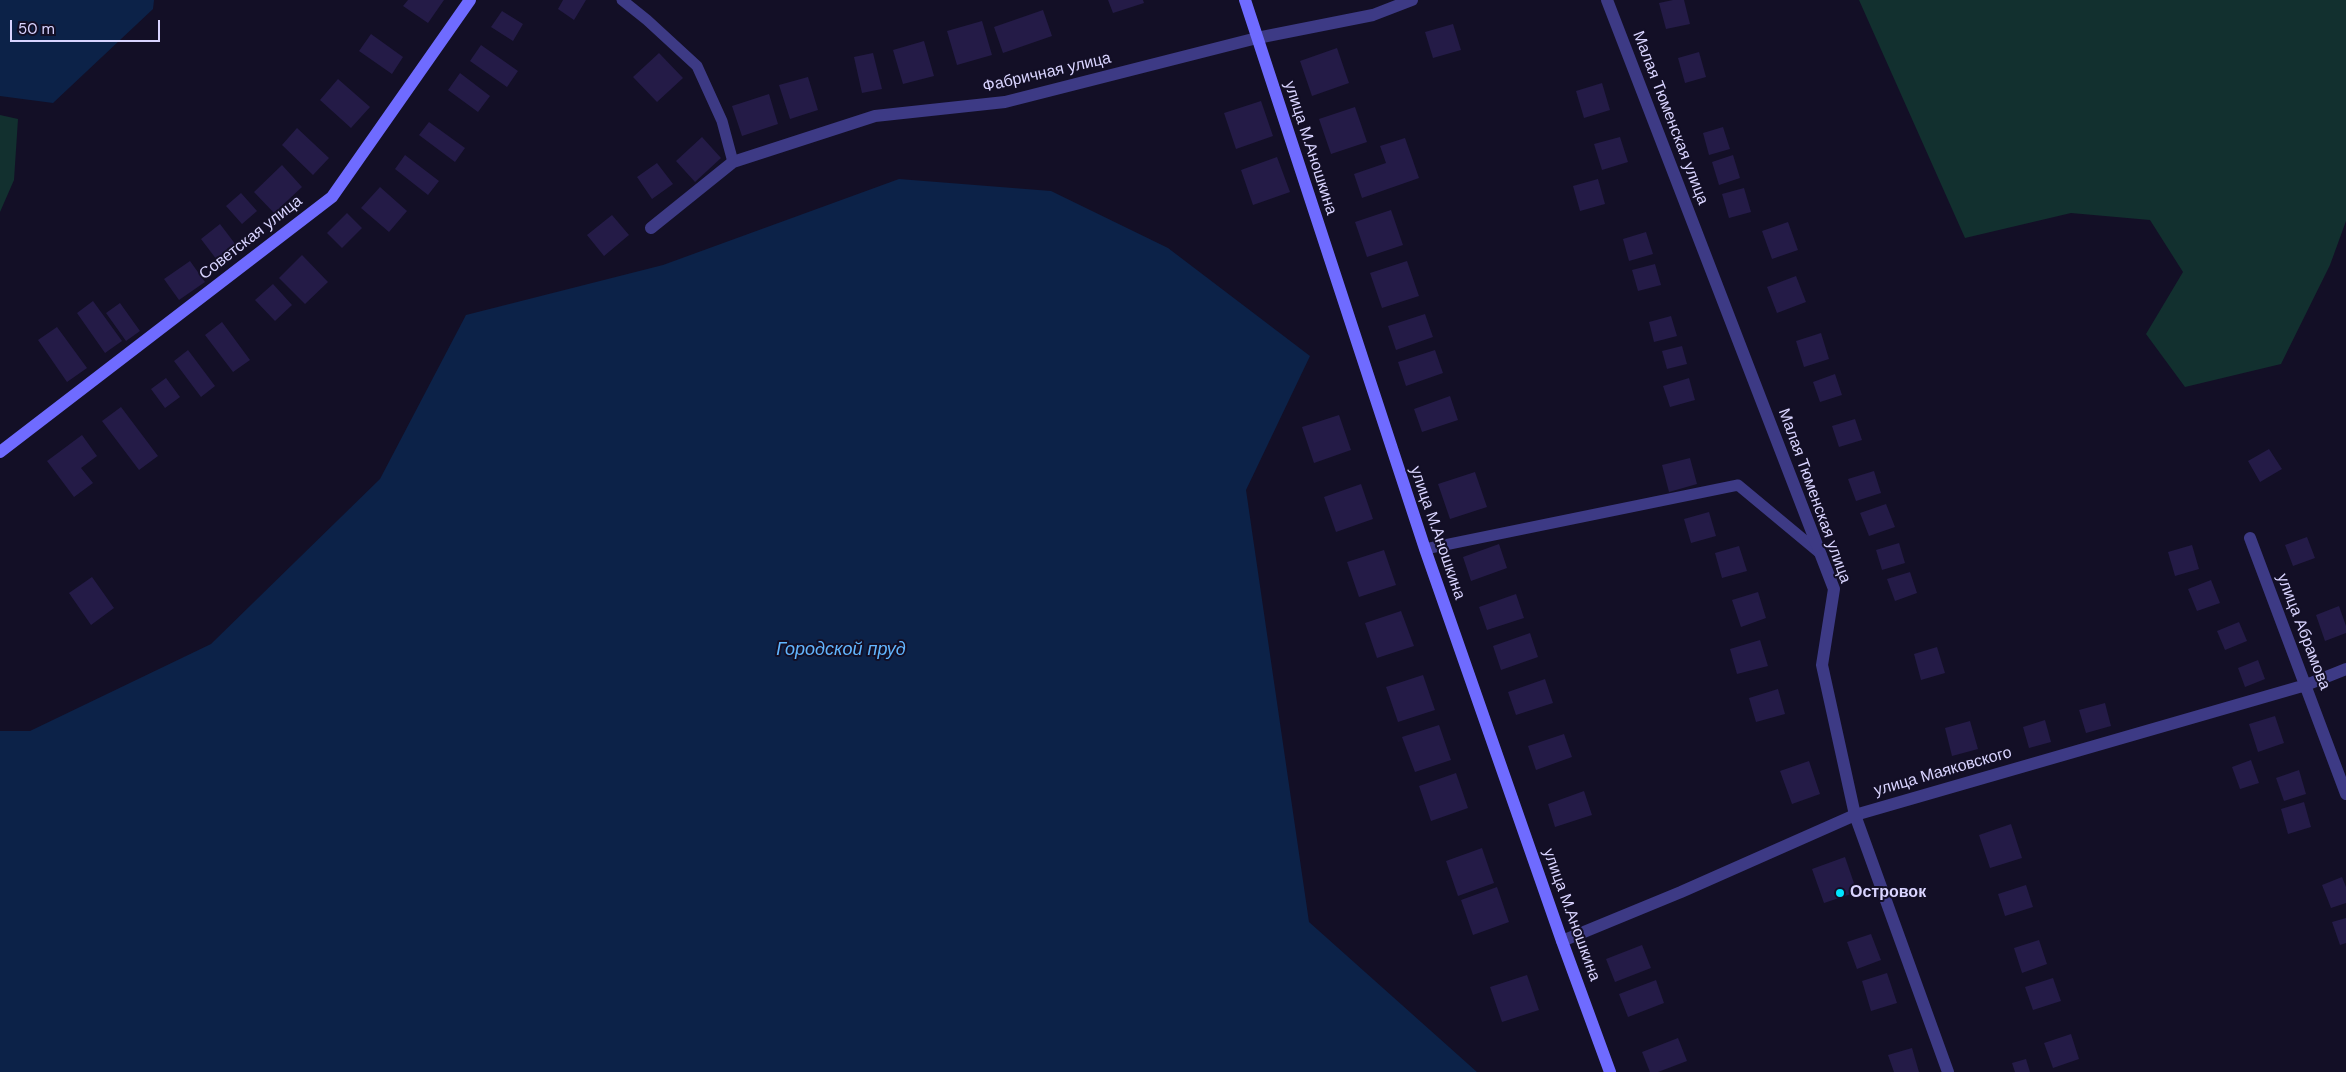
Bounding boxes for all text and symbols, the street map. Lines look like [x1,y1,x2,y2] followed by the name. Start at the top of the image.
[12,10,162,42] scale bar
[18,19,55,39] text: 50 m
[1628,29,1712,207] street label: Малая Тюменская улица
[981,49,1113,97] street label: Фабричная улица
[1279,79,1341,217] street label: улица М.Аношкина
[196,192,306,284] street label: Советская улица
[1773,406,1855,586] street label: Малая Тюменская улица
[1405,464,1469,602] street label: улица М.Аношкина
[2272,571,2334,693] street label: улица Абрамова
[776,639,906,661] water label: Городской пруд
[1872,743,2014,801] street label: улица Маяковского
[1538,846,1604,984] street label: улица М.Аношкина
[1850,883,1926,903] place label: Островок
[1834,887,1846,899] marker: Островок

